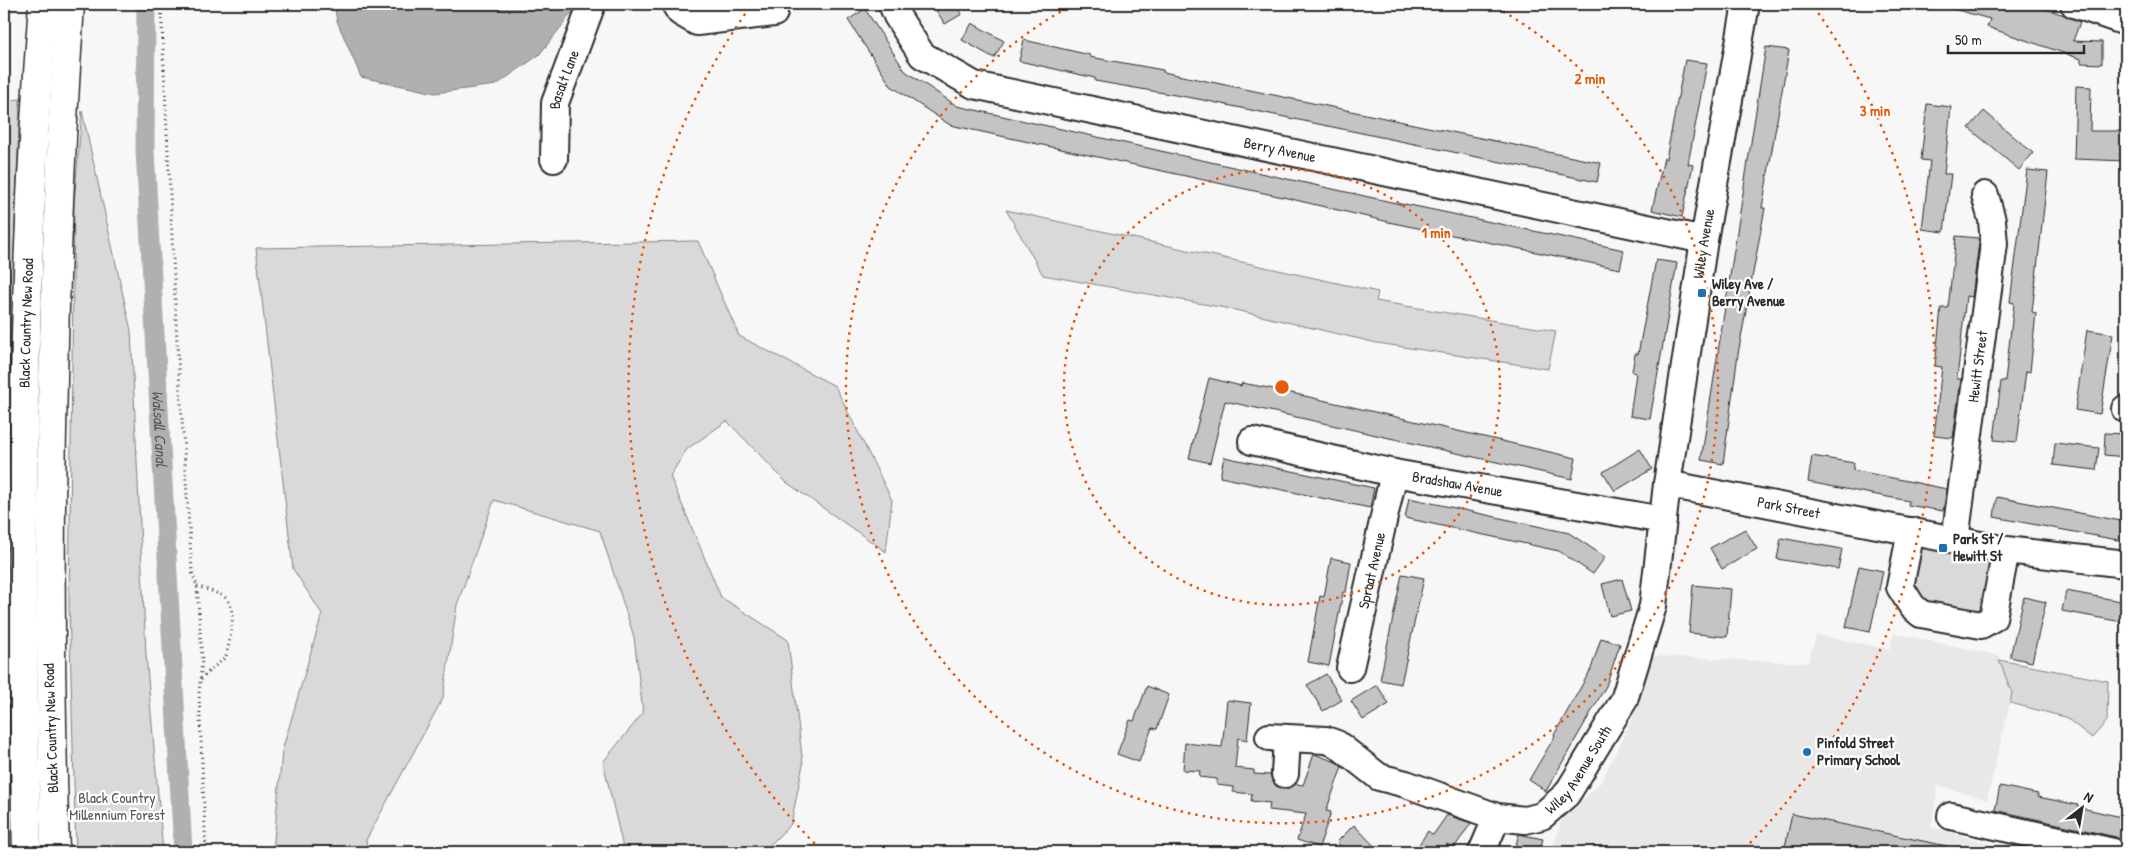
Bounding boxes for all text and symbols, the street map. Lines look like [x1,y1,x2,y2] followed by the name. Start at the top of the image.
[1948,22,2084,54] scale bar
[1955,29,1982,50] text: 50 m
[544,47,584,109] street label: Basalt Lane
[1575,68,1606,89] text: 2 min
[1860,100,1890,121] text: 3 min
[1242,132,1318,167] street label: Berry Avenue
[1687,207,1719,280] street label: Wiley Avenue
[1421,222,1451,243] text: 1 min
[13,258,38,388] street label: Black Country New Road
[1712,273,1785,312] place label: Wiley Ave / Berry Avenue
[1696,287,1708,299] marker: Wiley Ave / Berry Avenue
[1962,328,1993,404] street label: Hewitt Street
[1273,378,1291,396] centre of rings
[147,390,173,468] water label: Walsall Canal
[1411,465,1505,502] street label: Bradshaw Avenue
[1756,491,1823,524] street label: Park Street
[1953,528,2004,566] place label: Park St / Hewitt St
[1353,530,1390,611] street label: Sproat Avenue
[1937,542,1949,554] marker: Park St / Hewitt St
[38,663,63,793] street label: Black Country New Road
[1540,721,1616,819] street label: Wiley Avenue South
[1817,732,1901,771] place label: Pinfold Street Primary School
[1801,746,1813,758] marker: Pinfold Street Primary School
[2058,784,2108,834] north arrow
[2081,786,2098,807] text: N
[69,787,166,825] park label: Black Country Millennium Forest

